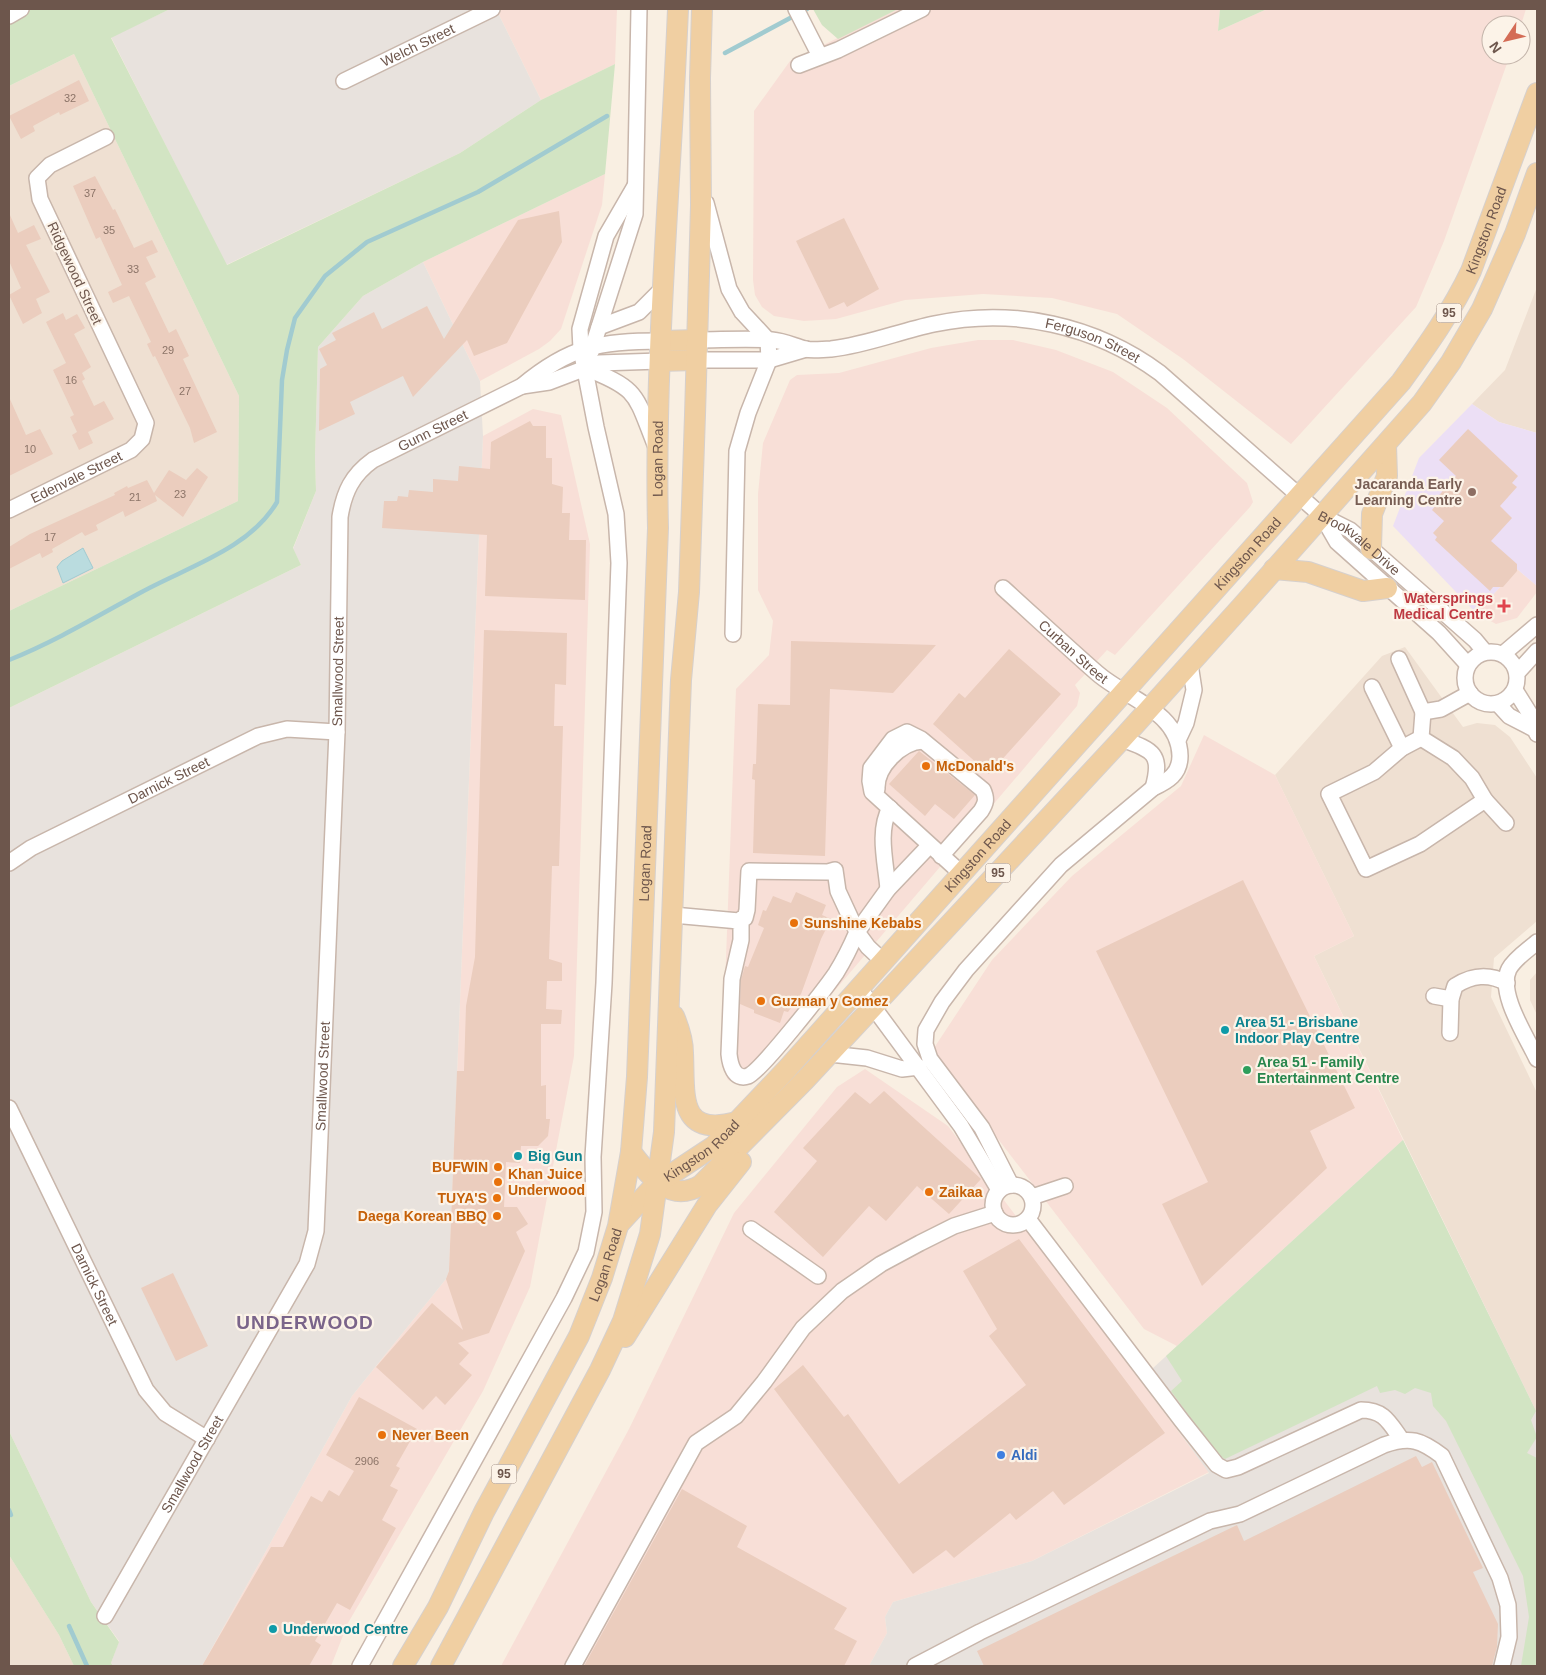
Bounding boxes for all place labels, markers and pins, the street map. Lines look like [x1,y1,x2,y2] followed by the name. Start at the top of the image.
[1355,476,1462,508] place label: Jacaranda Early Learning Centre
[1466,486,1478,498] marker: Jacaranda Early Learning Centre
[1393,590,1493,622] place label: Watersprings Medical Centre
[1497,599,1511,613] marker: Watersprings Medical Centre
[936,758,1014,774] place label: McDonald's
[920,760,932,772] marker: McDonald's
[804,915,922,931] place label: Sunshine Kebabs
[788,917,800,929] marker: Sunshine Kebabs
[771,993,888,1009] place label: Guzman y Gomez
[755,995,767,1007] marker: Guzman y Gomez
[1235,1014,1360,1046] place label: Area 51 - Brisbane Indoor Play Centre
[1219,1024,1231,1036] marker: Area 51 - Brisbane Indoor Play Centre
[1257,1054,1400,1086] place label: Area 51 - Family Entertainment Centre
[1241,1064,1253,1076] marker: Area 51 - Family Entertainment Centre
[528,1148,582,1164] place label: Big Gun
[512,1150,524,1162] marker: Big Gun
[432,1159,488,1175] place label: BUFWIN
[492,1161,504,1173] marker: BUFWIN
[508,1166,585,1198] place label: Khan Juice Underwood
[492,1176,504,1188] marker: Khan Juice Underwood
[939,1184,983,1200] place label: Zaikaa
[923,1186,935,1198] marker: Zaikaa
[438,1190,487,1206] place label: TUYA'S
[491,1192,503,1204] marker: TUYA'S
[358,1208,487,1224] place label: Daega Korean BBQ
[491,1210,503,1222] marker: Daega Korean BBQ
[392,1427,469,1443] place label: Never Been
[376,1429,388,1441] marker: Never Been
[1011,1447,1037,1463] place label: Aldi
[995,1449,1007,1461] marker: Aldi
[283,1621,408,1637] place label: Underwood Centre
[267,1623,279,1635] marker: Underwood Centre

